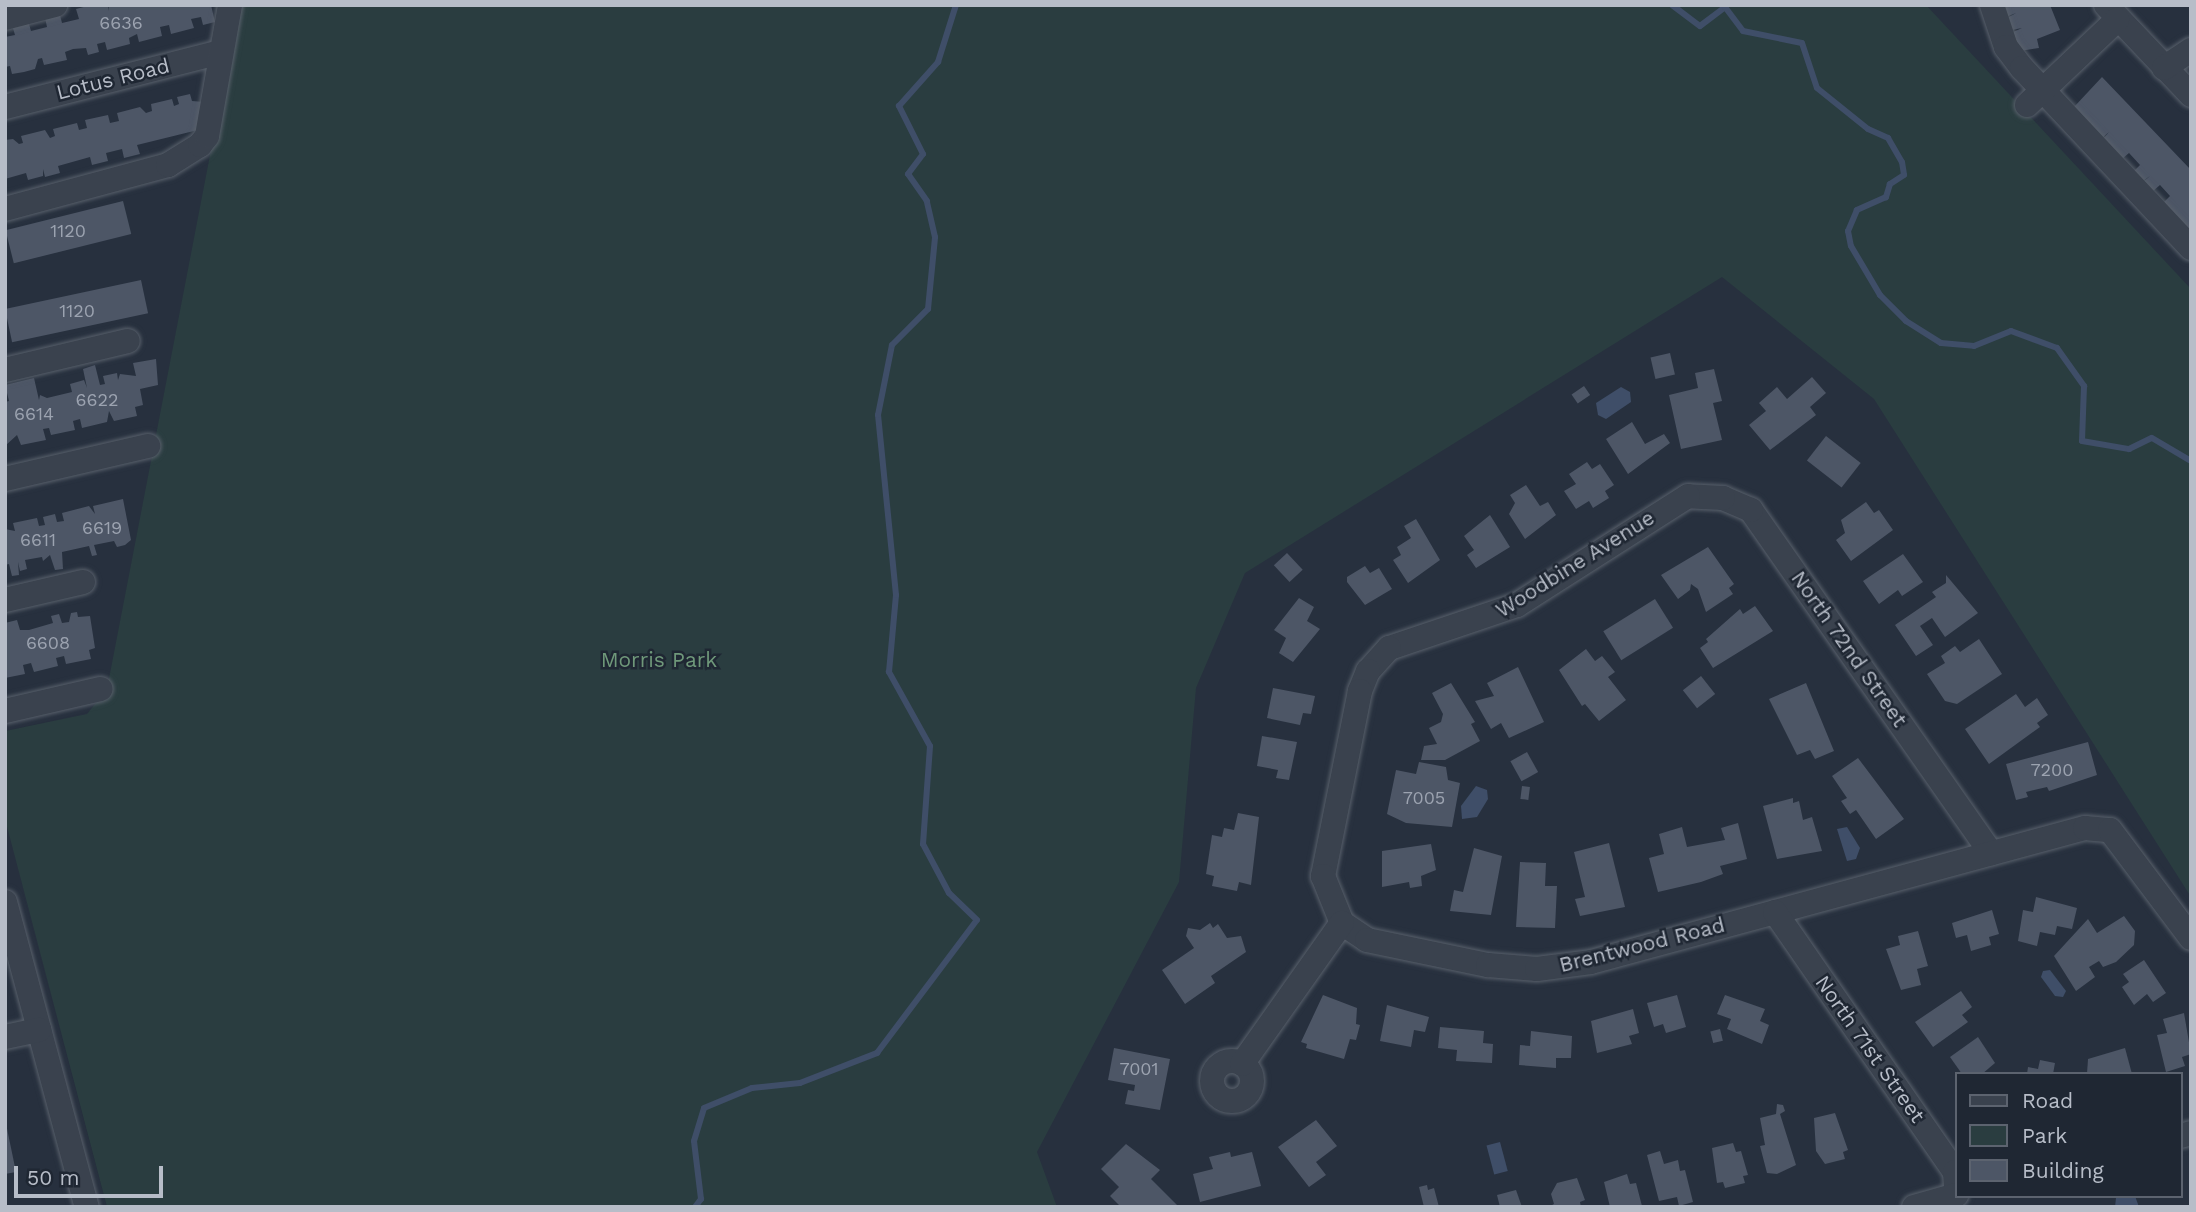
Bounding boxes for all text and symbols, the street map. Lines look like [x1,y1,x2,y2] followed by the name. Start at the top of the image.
[99,12,143,34] house number: 6636
[54,53,172,105] street label: Lotus Road
[50,220,86,242] house number: 1120
[59,300,95,322] house number: 1120
[76,389,118,411] house number: 6622
[14,403,54,425] house number: 6614
[1491,505,1659,623] street label: Woodbine Avenue
[82,517,122,539] house number: 6619
[20,529,56,551] house number: 6611
[1786,566,1912,732] street label: North 72nd Street
[26,632,70,654] house number: 6608
[601,647,717,673] park label: Morris Park
[2031,759,2073,781] house number: 7200
[1403,787,1445,809] house number: 7005
[1557,912,1727,978] street label: Brentwood Road
[1810,970,1930,1128] street label: North 71st Street
[1119,1058,1159,1080] house number: 7001
[1954,1072,2182,1198] legend
[2022,1088,2073,1113] text: Road
[2022,1123,2067,1148] text: Park
[18,1152,166,1196] scale bar
[2022,1158,2104,1183] text: Building
[27,1165,79,1190] text: 50 m

